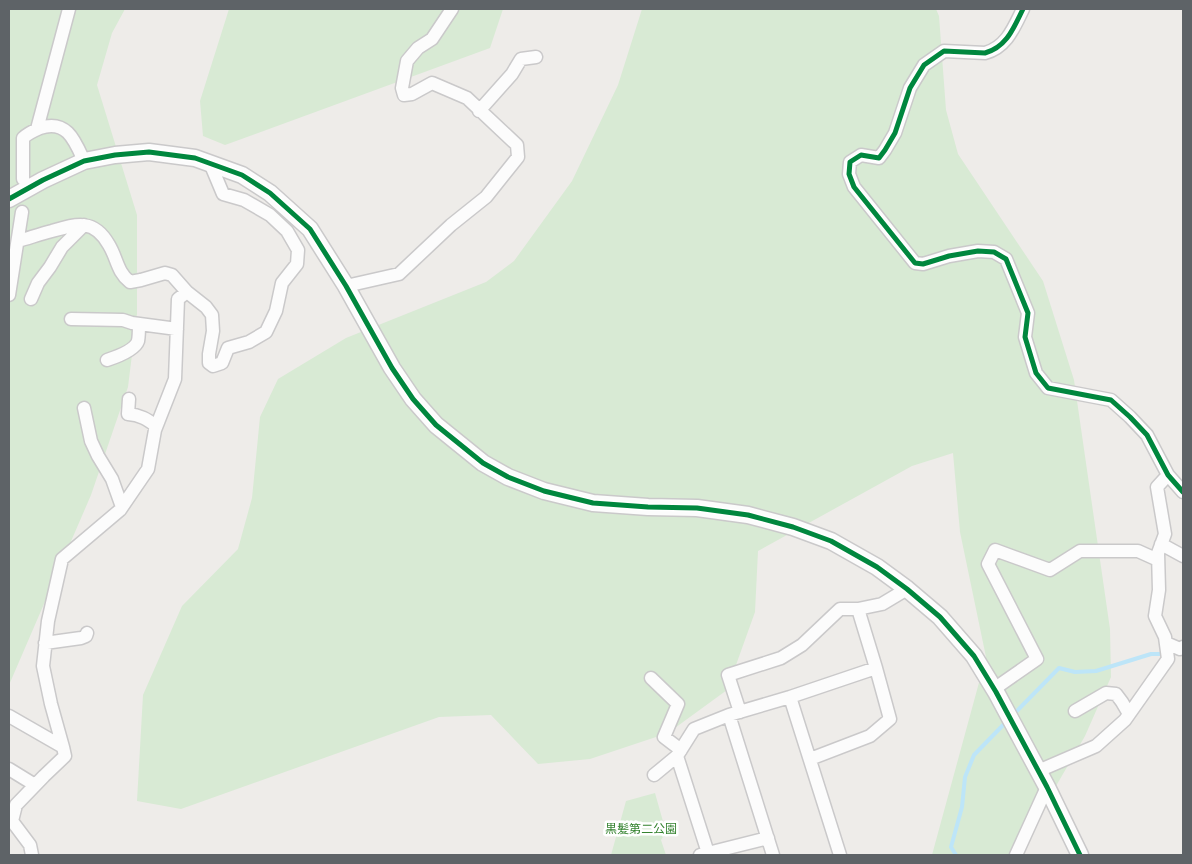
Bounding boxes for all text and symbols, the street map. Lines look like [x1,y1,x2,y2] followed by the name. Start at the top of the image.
[605,821,677,836] park label: 黒髪第二公園

